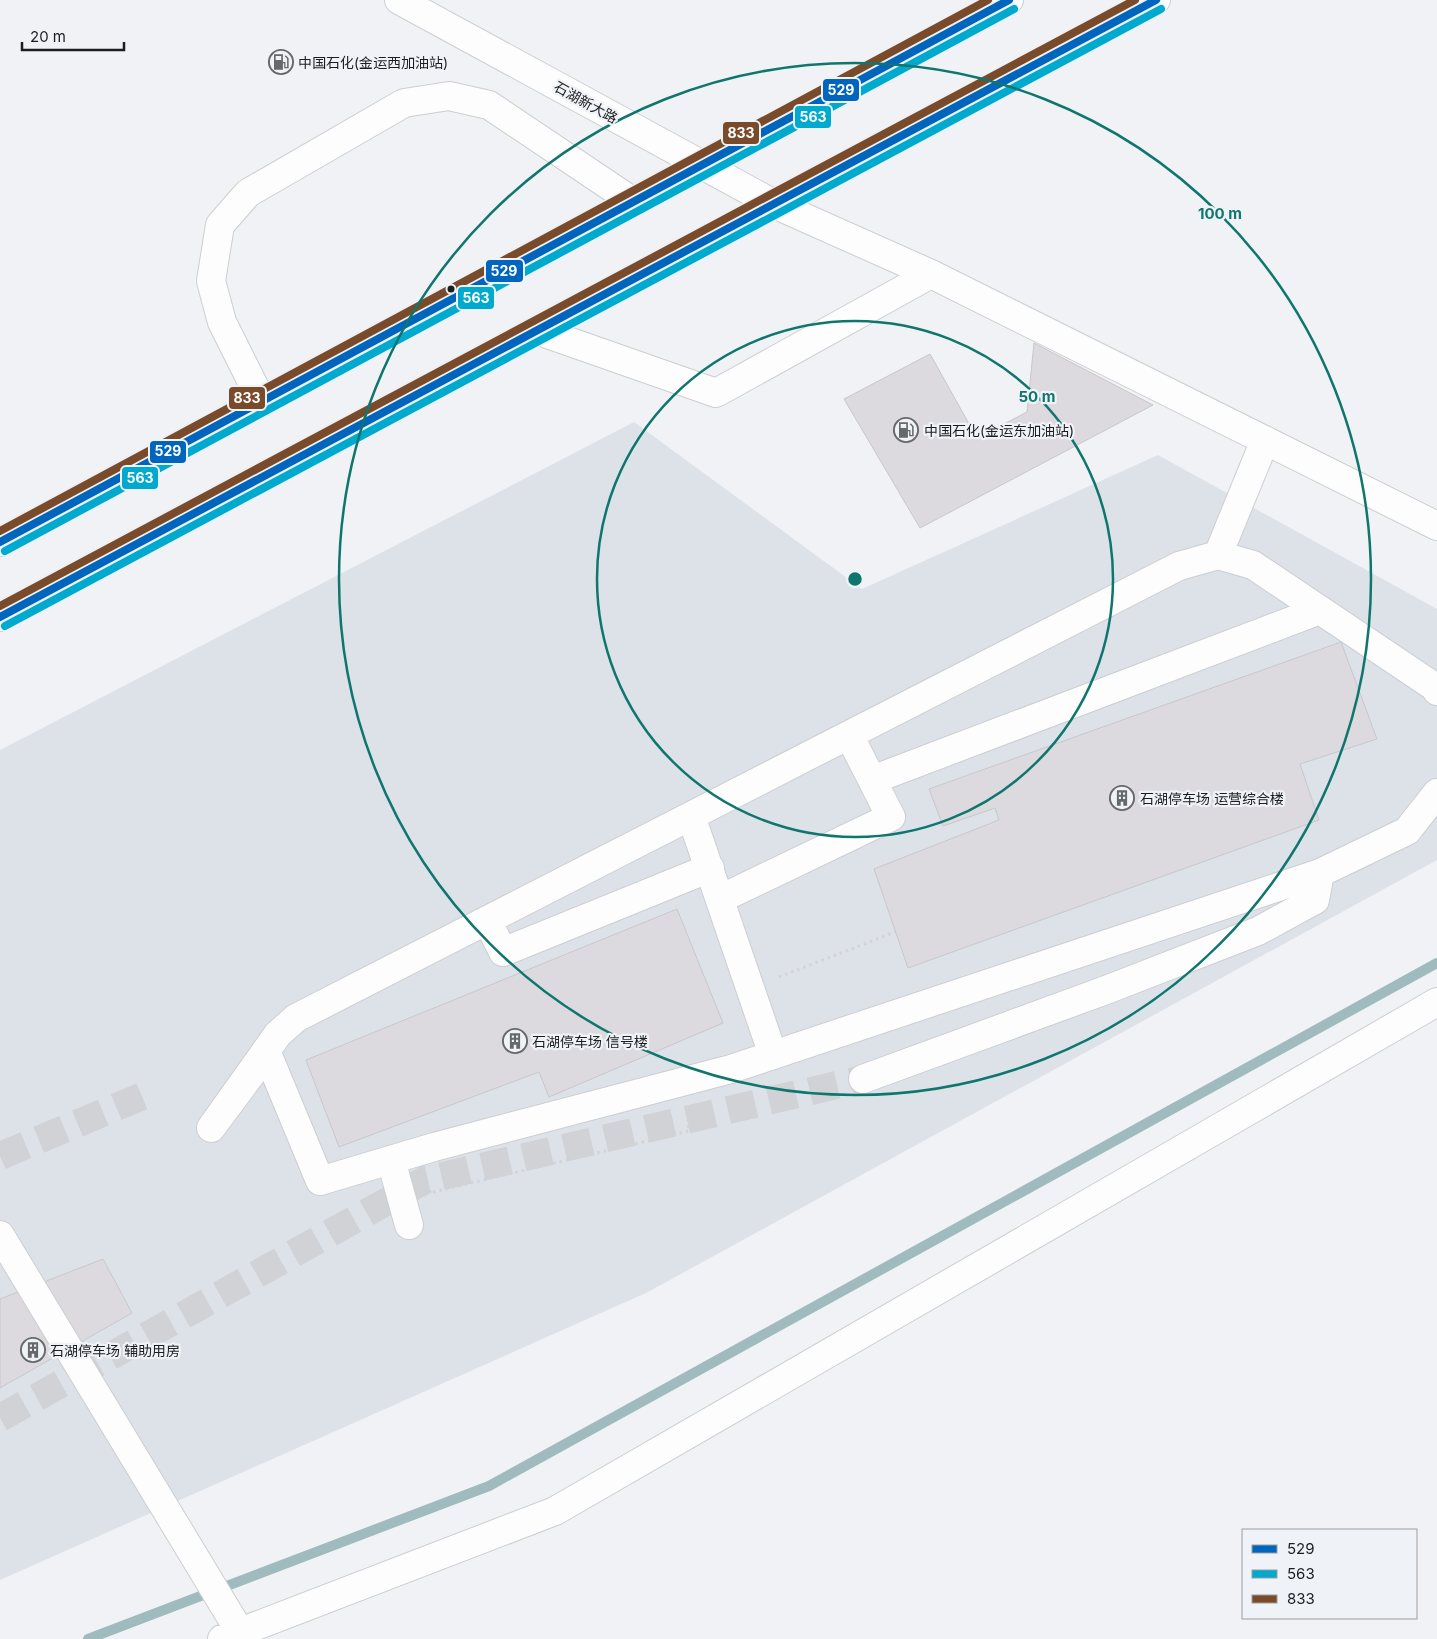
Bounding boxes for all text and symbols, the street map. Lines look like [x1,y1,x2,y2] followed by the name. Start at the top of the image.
[22,20,125,52] scale bar
[30,27,66,46] text: 20 m
[268,49,294,75] fuel station icon: 中国石化(金运西加油站)
[298,54,448,71] place label: 中国石化(金运西加油站)
[551,78,621,126] street label: 石湖新大路
[822,78,860,102] line badge: 529
[828,81,854,98] text: 529
[794,105,832,129] line badge: 563
[799,108,827,125] text: 563
[722,121,760,145] line badge: 833
[727,124,755,141] text: 833
[1198,204,1242,223] text: 100 m
[485,259,524,283] line badge: 529
[491,262,517,279] text: 529
[446,284,456,294] unlabelled marker
[457,286,495,310] line badge: 563
[462,289,490,306] text: 563
[228,386,266,410] line badge: 833
[1019,387,1055,406] text: 50 m
[233,389,261,406] text: 833
[893,417,919,443] fuel station icon: 中国石化(金运东加油站)
[924,422,1074,439] place label: 中国石化(金运东加油站)
[149,440,187,464] line badge: 529
[155,442,181,459] text: 529
[121,466,159,490] line badge: 563
[126,469,154,486] text: 563
[846,570,864,588] centre of rings
[1109,785,1135,811] building icon: 石湖停车场 运营综合楼
[1140,790,1284,807] place label: 石湖停车场 运营综合楼
[502,1028,528,1054] building icon: 石湖停车场 信号楼
[532,1033,648,1050] place label: 石湖停车场 信号楼
[20,1337,46,1363] building icon: 石湖停车场 辅助用房
[50,1342,180,1359] place label: 石湖停车场 辅助用房
[1242,1529,1417,1619] legend
[1287,1539,1315,1558] text: 529
[1287,1564,1315,1583] text: 563
[1287,1589,1315,1608] text: 833

